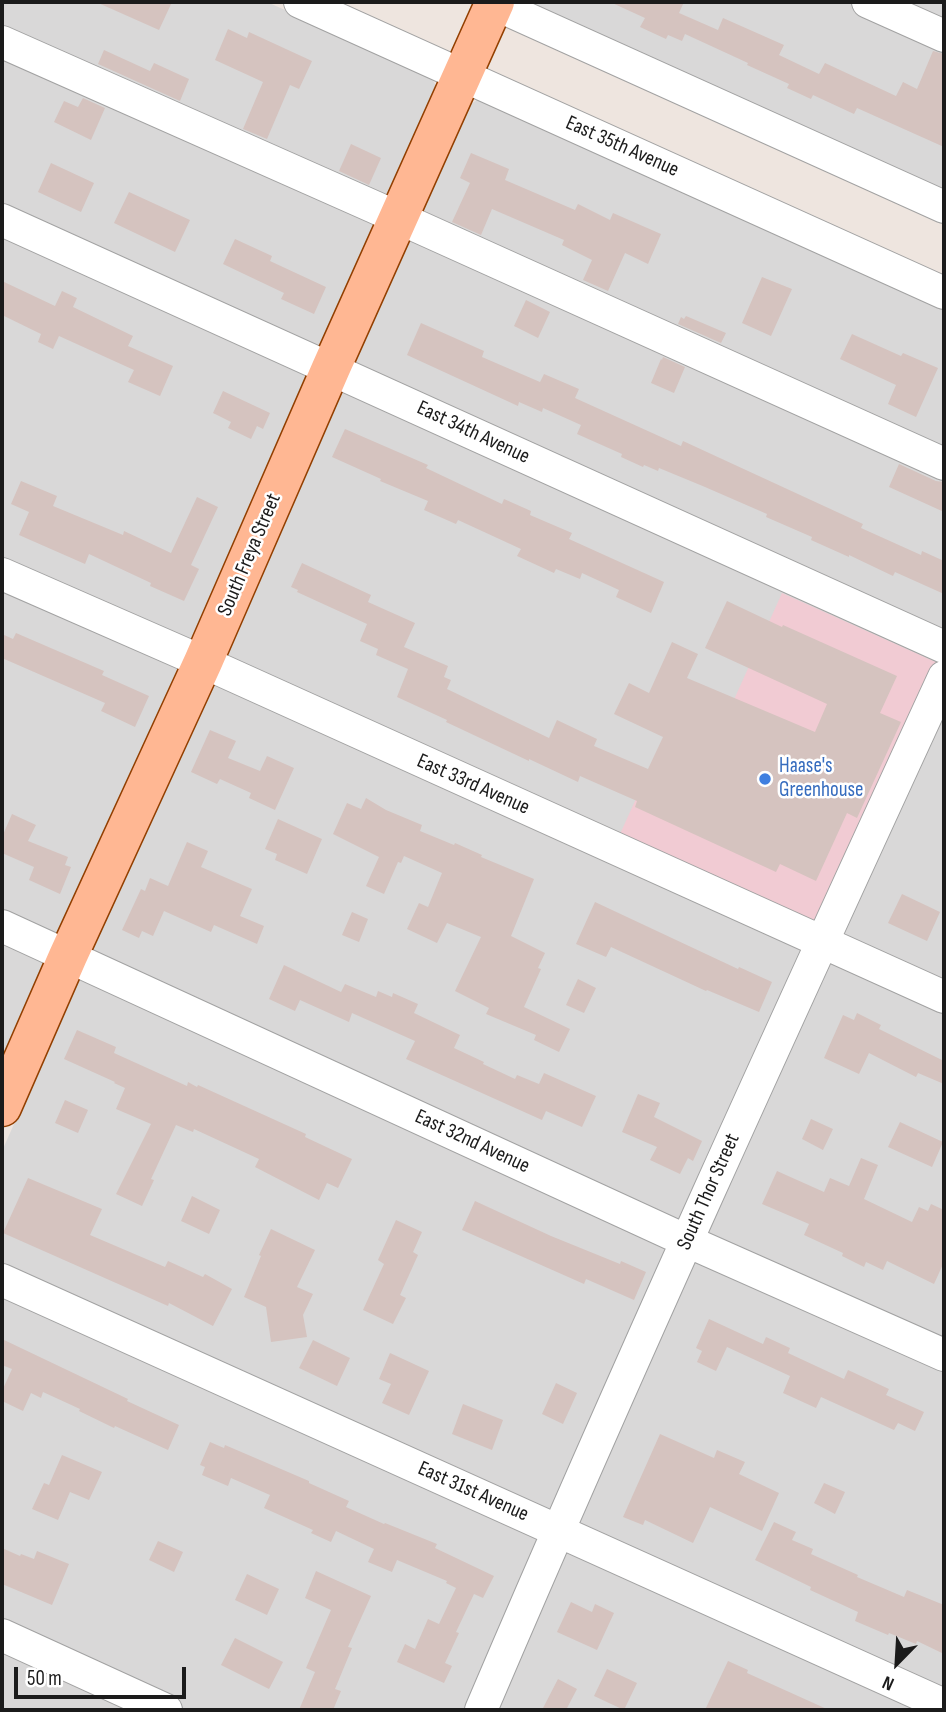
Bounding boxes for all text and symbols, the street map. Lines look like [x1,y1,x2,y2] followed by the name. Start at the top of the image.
[562,111,682,183] street label: East 35th Avenue
[413,396,533,470] street label: East 34th Avenue
[213,490,287,620] street label: South Freya Street
[413,749,533,821] street label: East 33rd Avenue
[779,754,864,804] place label: Haase's Greenhouse
[757,771,773,787] marker: Haase's Greenhouse
[411,1104,533,1180] street label: East 32nd Avenue
[672,1130,746,1254] street label: South Thor Street
[414,1456,532,1528] street label: East 31st Avenue
[862,1628,932,1698] north arrow
[18,1652,189,1696] scale bar
[27,1666,62,1691] text: 50 m
[879,1670,898,1695] text: N

